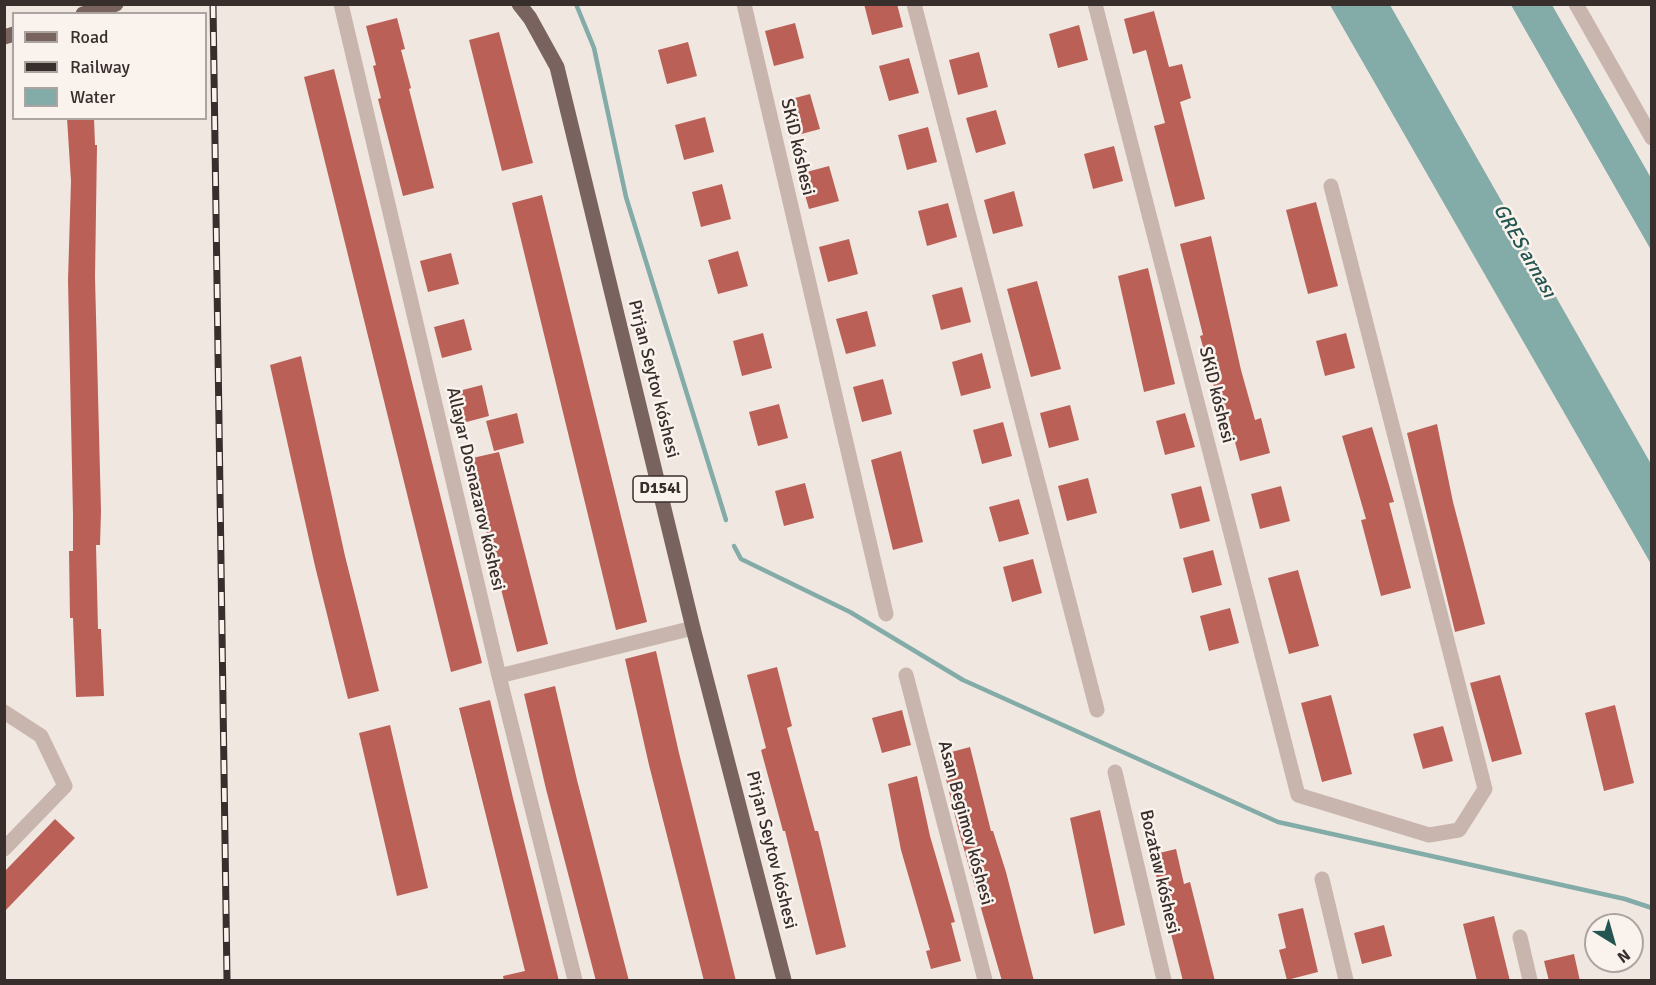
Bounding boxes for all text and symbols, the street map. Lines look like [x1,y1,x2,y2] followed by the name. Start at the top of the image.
[12,12,207,120] legend
[70,26,109,48] text: Road
[70,56,130,78] text: Railway
[70,86,115,108] text: Water
[775,96,819,198] street label: SKiD kóshesi
[1487,200,1561,302] water label: GRES arnası
[623,298,683,460] street label: Pirjan Seytov kóshesi
[1194,344,1238,446] street label: SKiD kóshesi
[441,385,509,593] street label: Allayar Dosnazarov kóshesi
[633,476,687,502] road number: D154l
[933,738,997,908] street label: Asan Begimov kóshesi
[741,769,801,931] street label: Pirjan Seytov kóshesi
[1134,808,1184,936] street label: Bozataw kóshesi
[1584,913,1644,973] north arrow
[1613,944,1634,967] text: N

